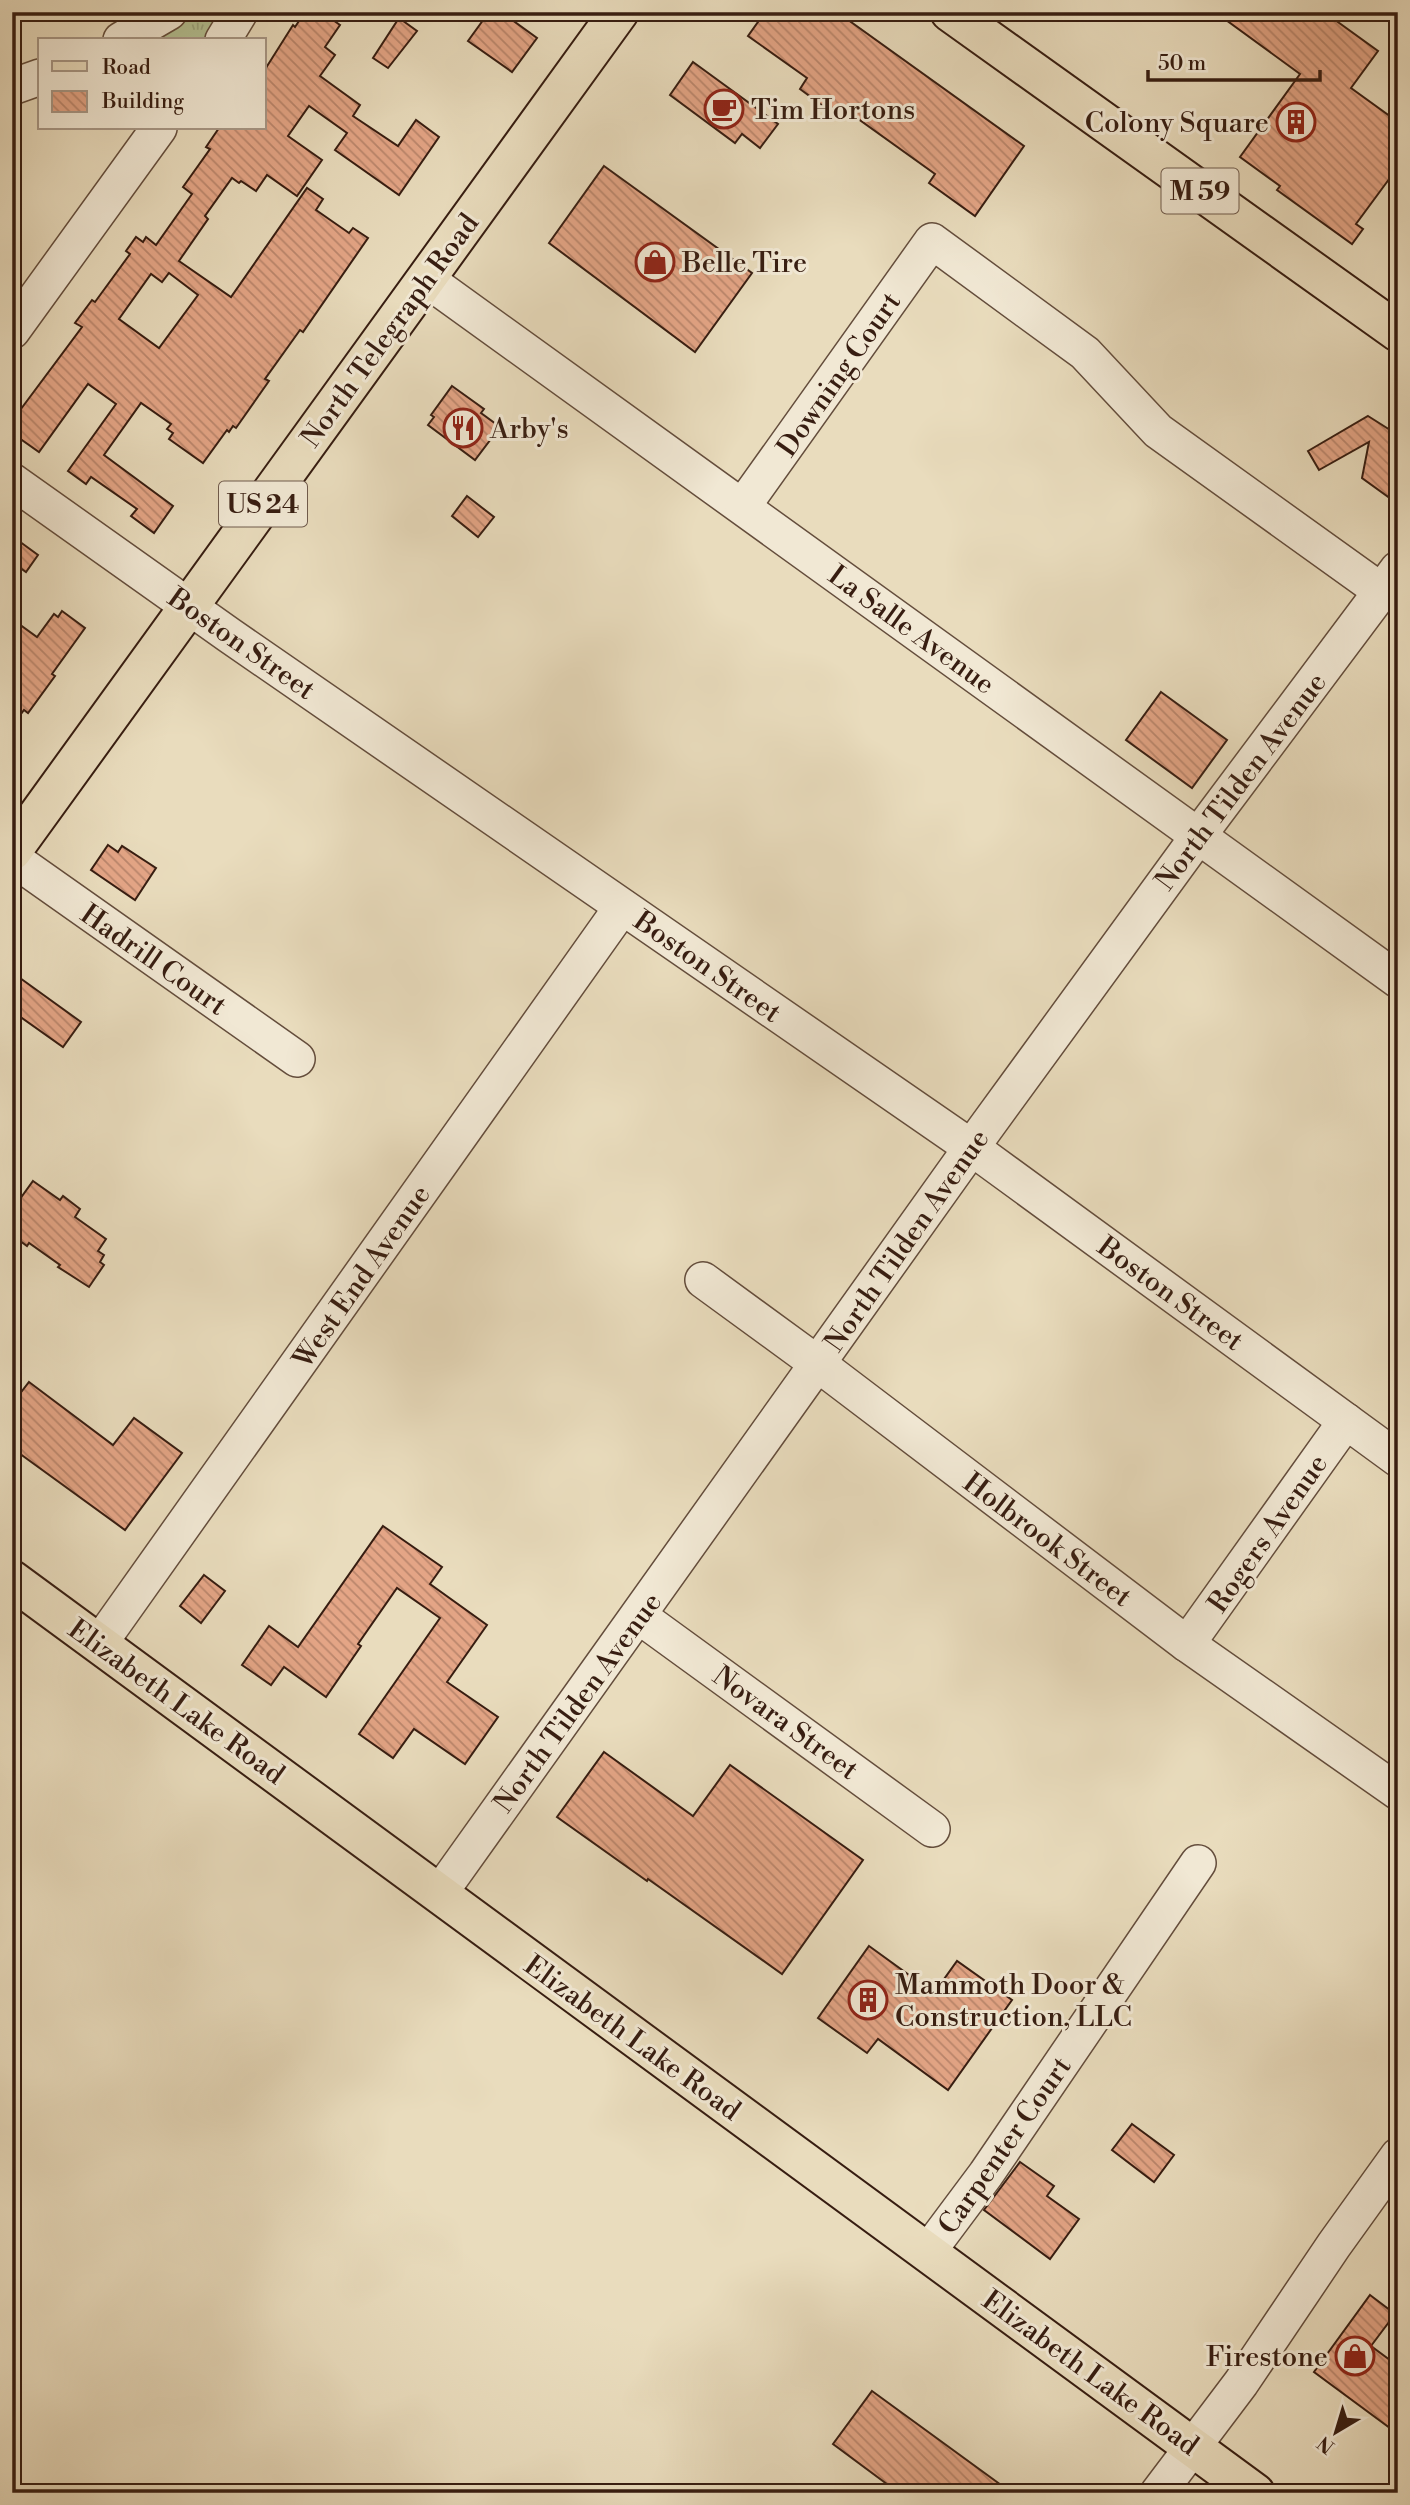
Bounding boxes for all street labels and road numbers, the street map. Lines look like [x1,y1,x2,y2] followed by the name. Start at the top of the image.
[1162,168,1238,214] road number: M 59
[294,207,487,455] street label: North Telegraph Road
[770,286,909,464] street label: Downing Court
[219,482,307,526] road number: US 24
[821,558,1001,702] street label: La Salle Avenue
[160,580,322,708] street label: Boston Street
[1148,666,1335,898] street label: North Tilden Avenue
[73,897,233,1024] street label: Hadrill Court
[626,903,788,1031] street label: Boston Street
[817,1123,997,1359] street label: North Tilden Avenue
[285,1178,438,1376] street label: West End Avenue
[1090,1229,1250,1359] street label: Boston Street
[1201,1448,1336,1620] street label: Rogers Avenue
[956,1465,1138,1615] street label: Holbrook Street
[487,1586,670,1820] street label: North Tilden Avenue
[61,1612,291,1793] street label: Elizabeth Lake Road
[705,1659,865,1788] street label: Novara Street
[517,1948,747,2129] street label: Elizabeth Lake Road
[931,2050,1079,2241] street label: Carpenter Court
[975,2283,1205,2464] street label: Elizabeth Lake Road

